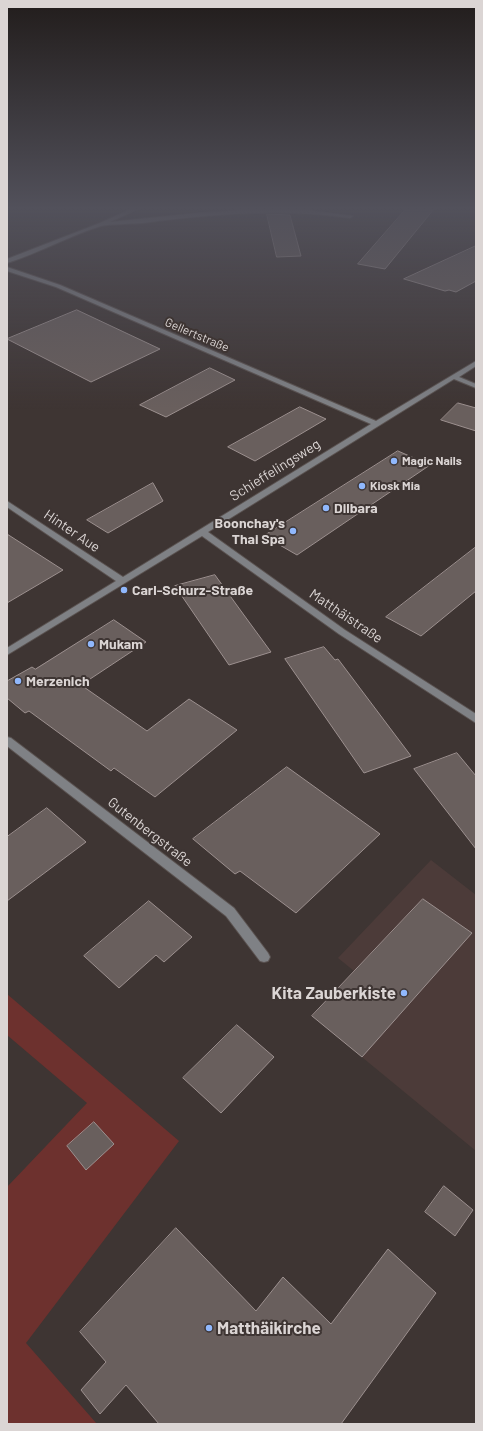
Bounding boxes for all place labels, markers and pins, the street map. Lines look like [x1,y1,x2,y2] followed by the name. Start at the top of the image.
[402,454,462,468] place label: Magic Nails
[389,456,399,466] marker: Magic Nails
[370,479,420,493] place label: Kiosk Mia
[357,481,367,491] marker: Kiosk Mia
[334,500,378,516] place label: Dilbara
[321,503,331,513] marker: Dilbara
[215,515,285,548] place label: Boonchay's Thai Spa
[288,526,298,536] marker: Boonchay's Thai Spa
[132,582,253,598] place label: Carl-Schurz-Straße
[119,585,129,595] marker: Carl-Schurz-Straße
[99,636,143,652] place label: Mukam
[86,639,96,649] marker: Mukam
[26,673,90,689] place label: Merzenich
[13,676,23,686] marker: Merzenich
[272,983,396,1003] place label: Kita Zauberkiste
[399,988,409,998] marker: Kita Zauberkiste
[217,1318,321,1338] place label: Matthäikirche
[204,1323,214,1333] marker: Matthäikirche

